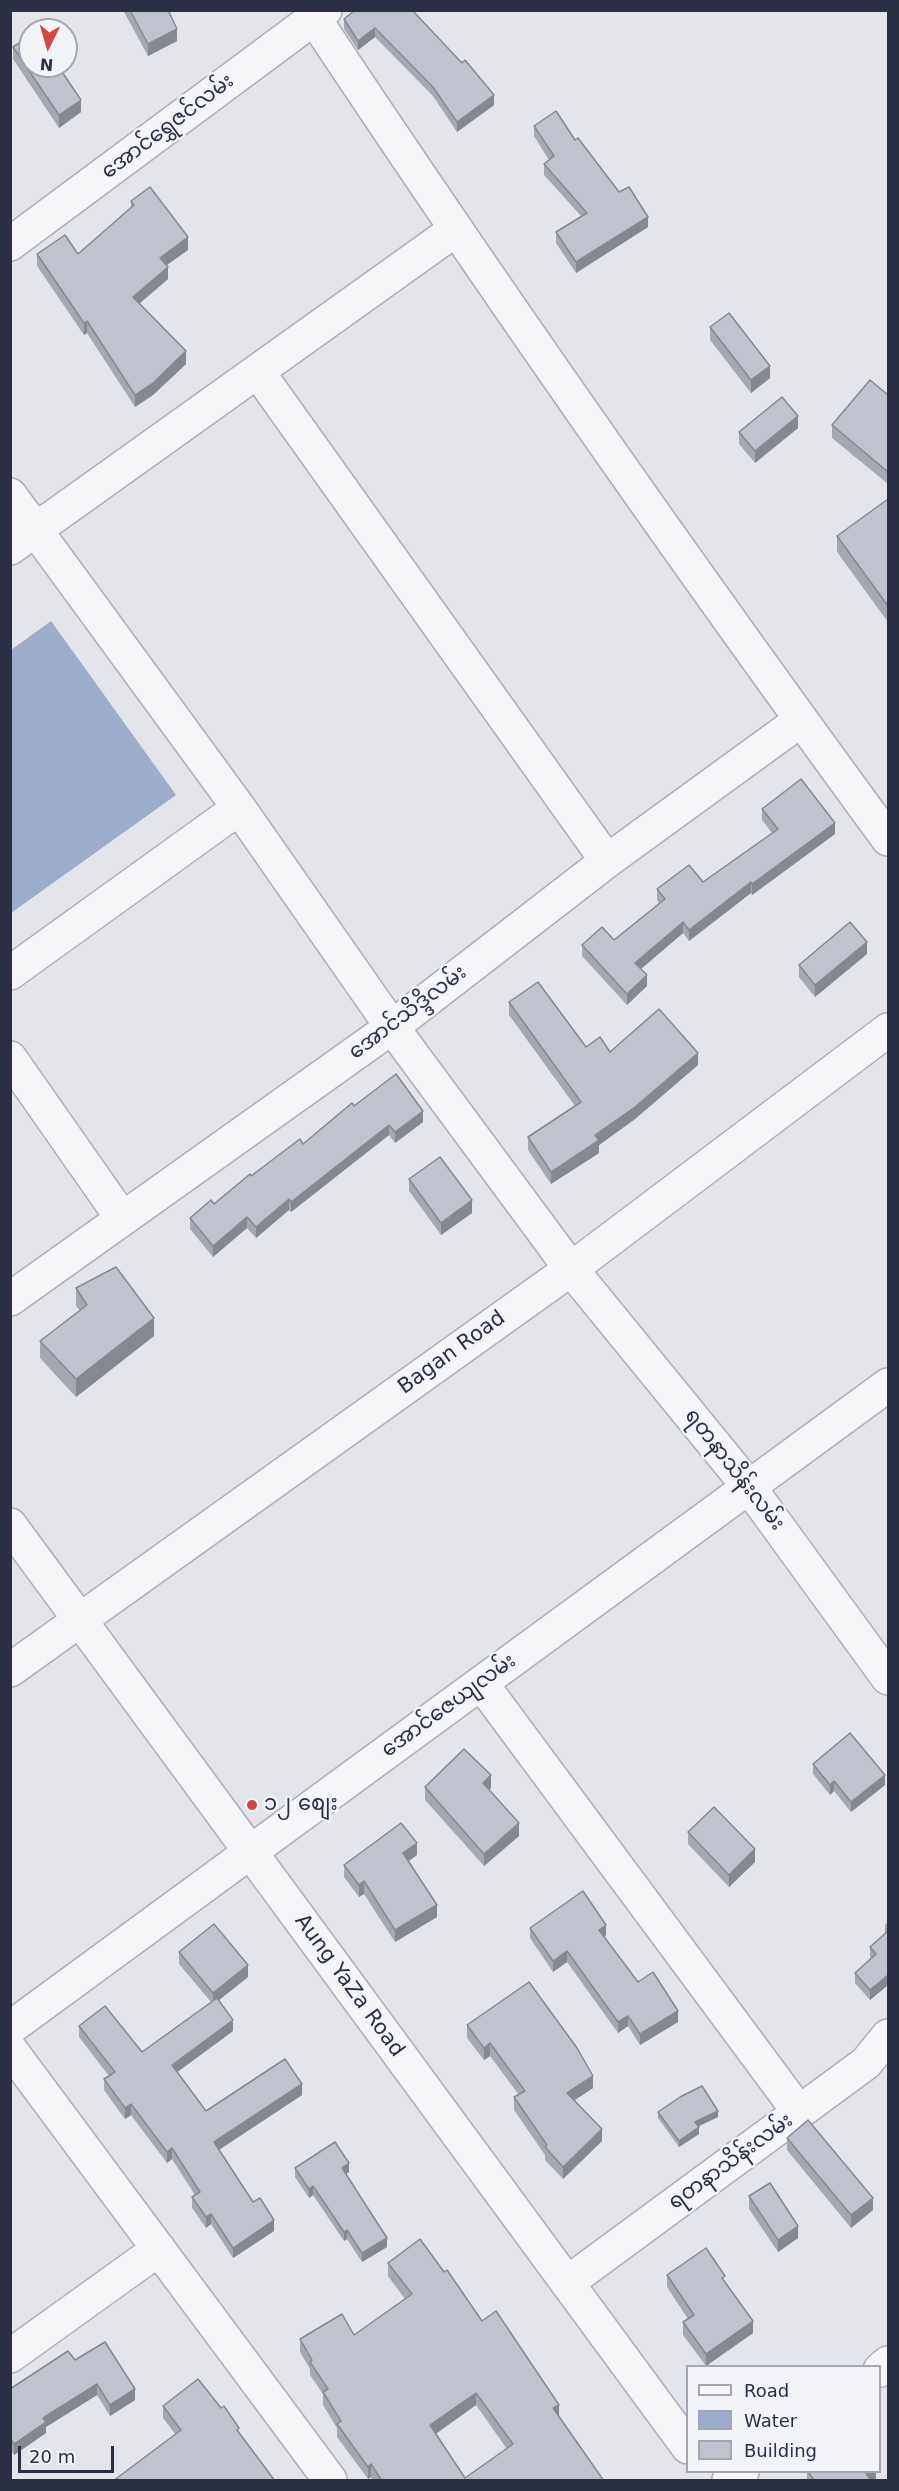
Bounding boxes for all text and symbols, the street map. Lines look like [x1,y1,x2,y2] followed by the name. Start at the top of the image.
[18,18,78,78] north arrow
[39,54,54,74] text: N
[97,69,239,185] street label: အောင်ရွှေဇင်လမ်း
[344,961,472,1065] street label: အောင်သိဒ္ဒိလမ်း
[394,1306,510,1400] street label: Bagan Road
[679,1404,789,1536] street label: ရတနာသိန်းလမ်း
[377,1649,521,1763] street label: အောင်ဇေယျလမ်း
[264,1792,338,1818] place label: ၁၂ စျေး
[245,1798,259,1812] marker: ၁၂ စျေး
[289,1910,409,2062] street label: Aung YaZa Road
[664,2108,798,2216] street label: ရတနာသိန်းလမ်း
[686,2365,881,2473] legend
[744,2380,789,2401] text: Road
[744,2410,797,2431] text: Water
[21,2434,117,2472] scale bar
[744,2440,817,2461] text: Building
[29,2446,75,2467] text: 20 m

